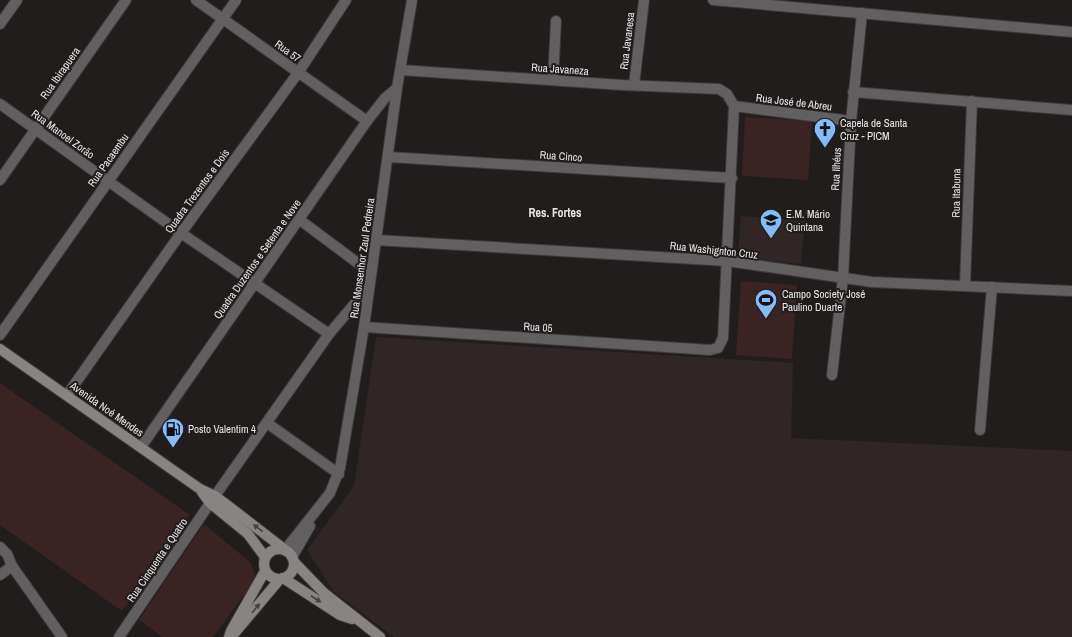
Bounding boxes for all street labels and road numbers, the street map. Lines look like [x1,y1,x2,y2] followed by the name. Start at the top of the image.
[617,12,637,70] street label: Rua Javanesa
[272,37,304,65] street label: Rua 57
[37,44,83,102] street label: Rua Ibirapuera
[531,60,589,78] street label: Rua Javaneza
[755,90,833,114] street label: Rua José de Abreu
[29,106,97,162] street label: Rua Manoel Zorão
[84,131,132,189] street label: Rua Pacaembu
[162,146,233,236] street label: Quadra Trezentos e Dois
[828,147,844,191] street label: Rua Ilhéus
[539,148,583,164] street label: Rua Cinco
[949,168,963,218] street label: Rua Itabuna
[210,196,304,322] street label: Quadra Duzentos e Setenta e Nove
[347,197,377,319] street label: Rua Monsenhor Zaul Pedreira
[669,238,759,262] street label: Rua Washignton Cruz
[523,319,553,335] street label: Rua 05
[67,378,147,440] street label: Avenida Noé Mendes
[124,515,190,605] street label: Rua Cinquenta e Quatro

